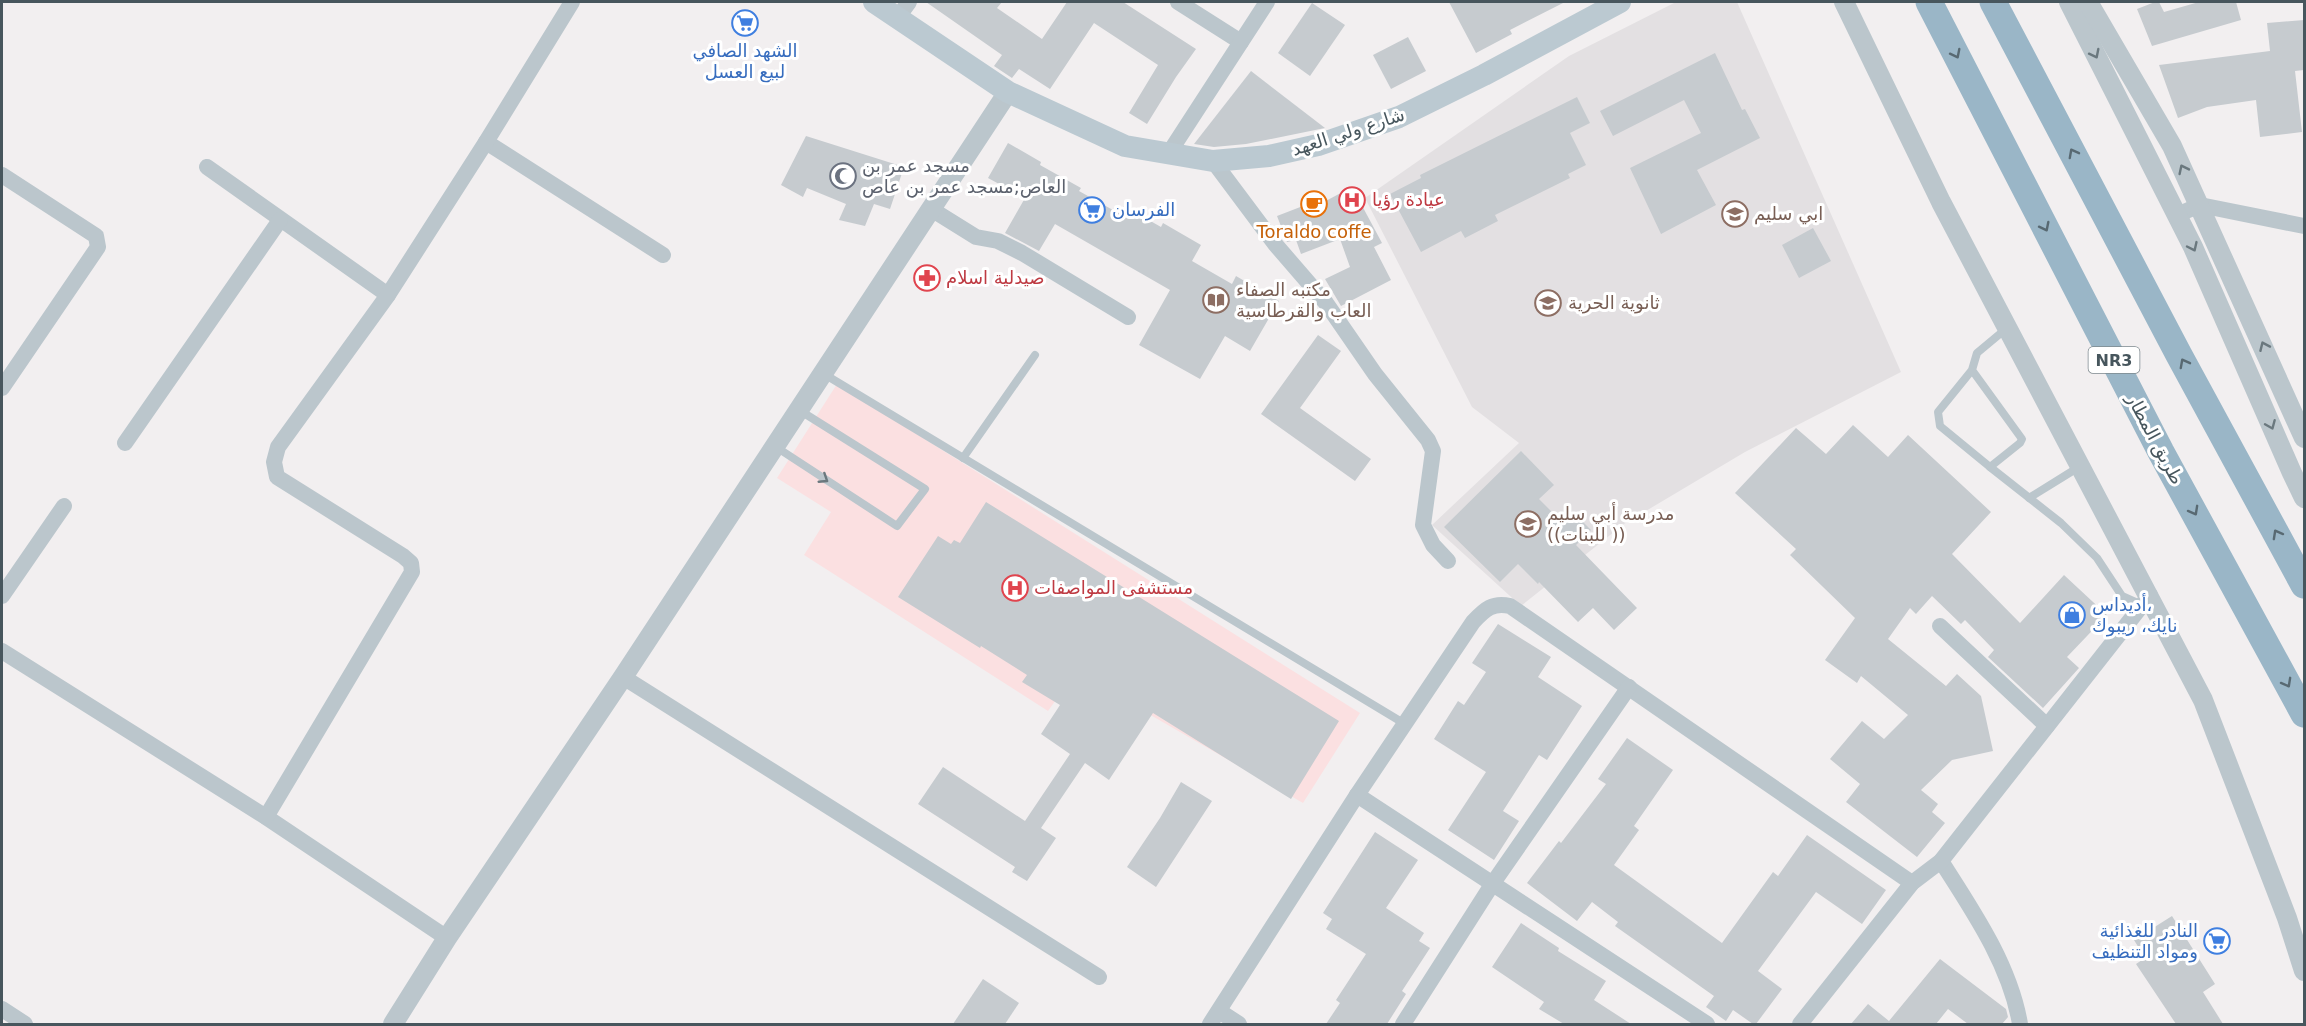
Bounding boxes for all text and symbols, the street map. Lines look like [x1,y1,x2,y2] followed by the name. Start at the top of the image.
[730,8,760,38] supermarket icon: الشهد الصافي لبيع العسل
[692,40,798,83] place label: الشهد الصافي لبيع العسل
[1949,47,1960,58] one-way arrow
[2088,47,2100,58] one-way arrow
[1289,103,1407,161] street label: شارع ولي العهد
[2069,149,2080,159] one-way arrow
[862,155,1066,198] place label: مسجد عمر بن العاص;مسجد عمر بن عاص
[828,161,858,191] mosque icon: مسجد عمر بن العاص;مسجد عمر بن عاص
[2179,164,2191,175] one-way arrow
[1337,185,1367,215] hospital icon: عيادة رؤيا
[1299,189,1329,219] cafe icon: Toraldo coffe
[1372,189,1445,211] place label: عيادة رؤيا
[1077,195,1107,225] supermarket icon: الفرسان
[1112,199,1175,221] place label: الفرسان
[1720,199,1750,229] school or university icon: ابي سليم
[1754,203,1823,225] place label: ابي سليم
[1256,221,1371,242] place label: Toraldo coffe
[2038,221,2049,231] one-way arrow
[2185,240,2197,251] one-way arrow
[912,263,942,293] pharmacy icon: صيدلية اسلام
[946,267,1044,288] place label: صيدلية اسلام
[1236,279,1372,322] place label: مكتبه الصفاء العاب والقرطاسية
[1201,285,1231,315] library icon: مكتبه الصفاء العاب والقرطاسية
[1533,288,1563,318] school or university icon: ثانوية الحرية
[1568,292,1660,314] place label: ثانوية الحرية
[2259,342,2271,353] one-way arrow
[2088,347,2140,373] road number: NR3
[2180,358,2191,369] one-way arrow
[2121,389,2188,488] street label: طريق المطار
[2263,419,2275,430] one-way arrow
[818,471,828,483] one-way arrow
[1547,502,1674,545] place label: مدرسة أبي سليم ((للبنات ))
[2187,505,2198,516] one-way arrow
[1513,509,1543,539] school or university icon: مدرسة أبي سليم ((للبنات ))
[2273,530,2284,540] one-way arrow
[1000,573,1030,603] hospital icon: مستشفى المواصفات
[1034,577,1193,599] place label: مستشفى المواصفات
[2092,593,2177,637] place label: أديداس، نايك، ريبوك
[2057,600,2087,630] shop icon: أديداس، نايك، ريبوك
[2280,676,2291,687] one-way arrow
[2091,920,2198,963] place label: النادر للغذائية ومواد التنظيف
[2202,926,2232,956] supermarket icon: النادر للغذائية ومواد التنظيف

